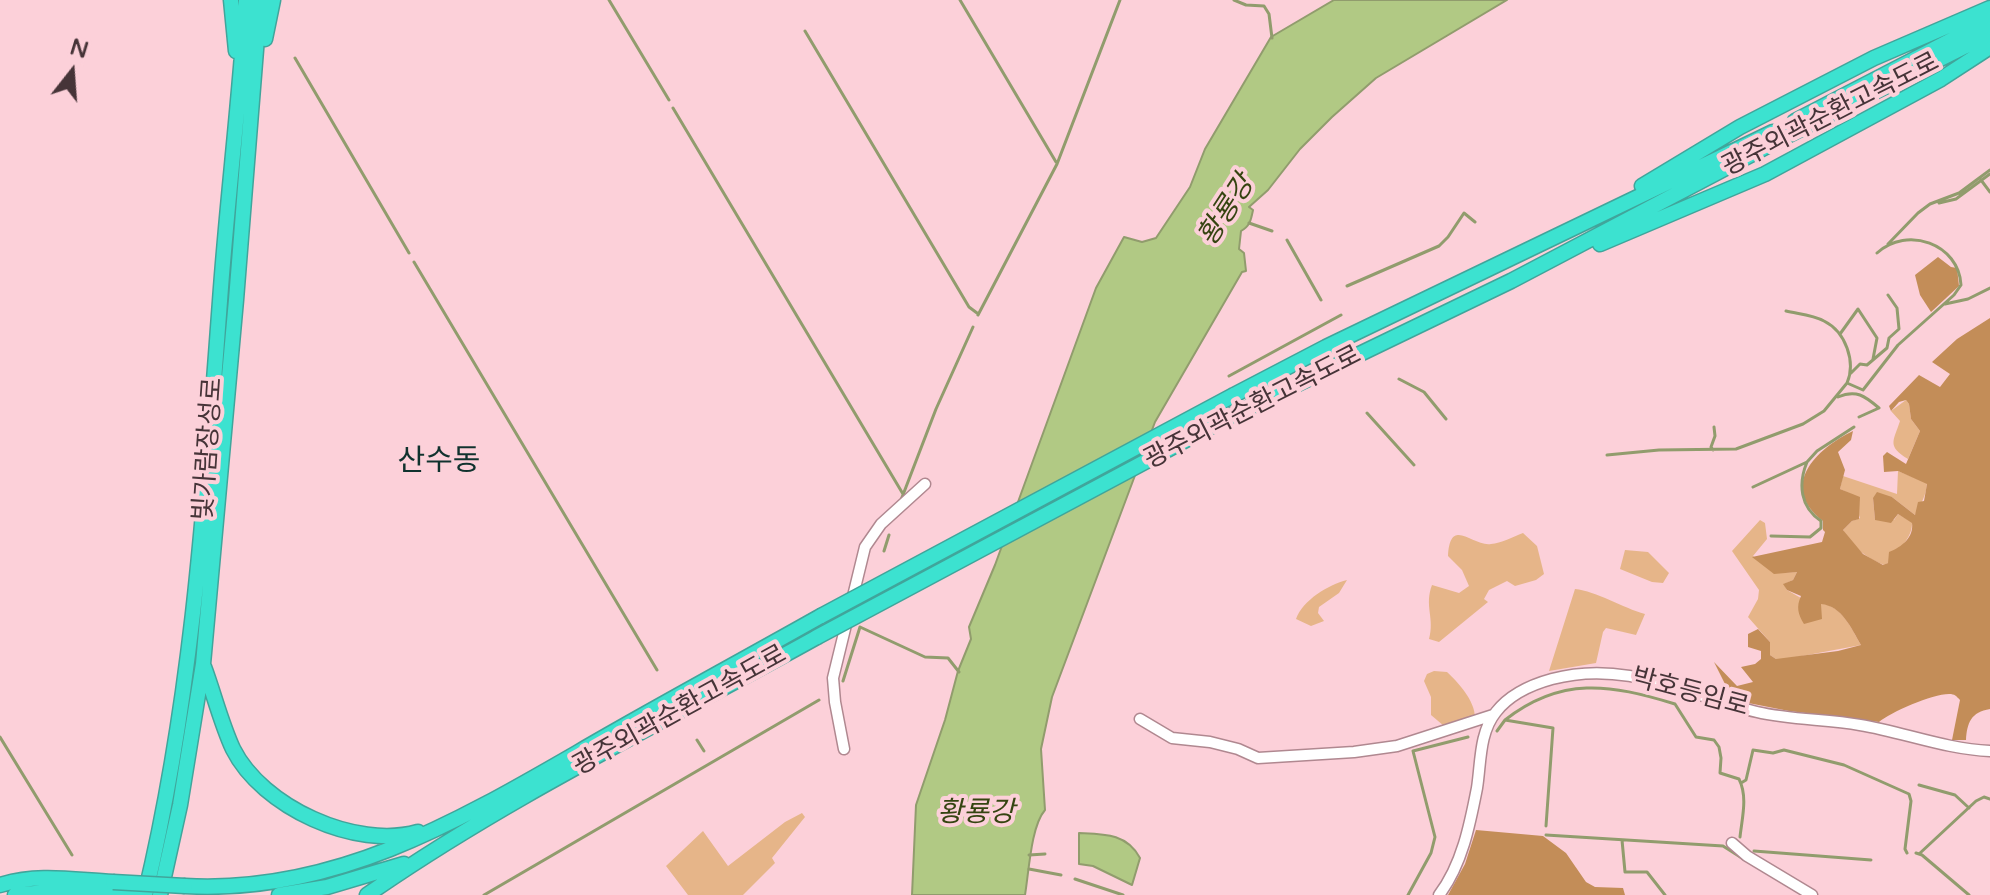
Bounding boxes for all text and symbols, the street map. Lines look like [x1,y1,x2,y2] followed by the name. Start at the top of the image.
[32,32,112,112] north arrow
[67,34,91,64] text: N
[1717,47,1945,183] street label: 광주외곽순환고속도로
[1192,169,1262,253] water label: 황룡강
[1139,340,1367,476] street label: 광주외곽순환고속도로
[188,376,230,522] street label: 빛가람장성로
[398,444,480,480] district label: 산수동
[568,639,792,783] street label: 광주외곽순환고속도로
[1628,662,1752,724] street label: 박호등임로
[937,797,1015,831] water label: 황룡강

